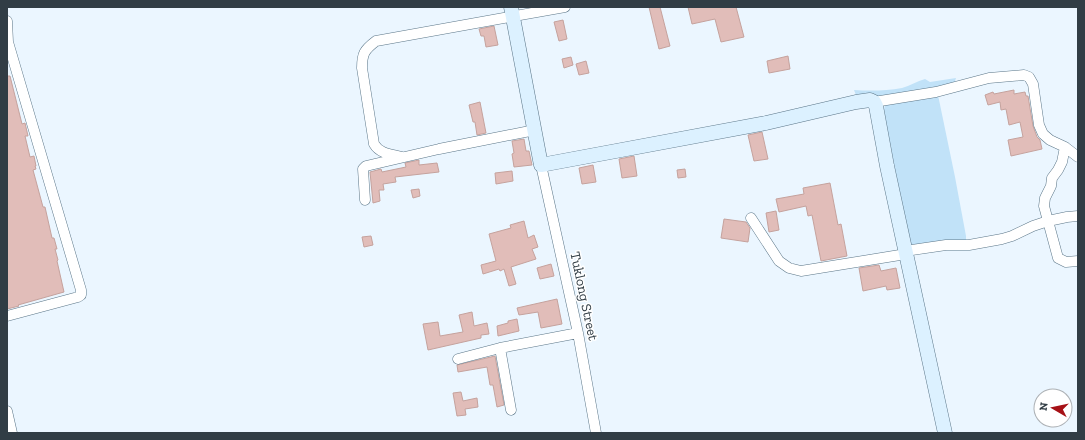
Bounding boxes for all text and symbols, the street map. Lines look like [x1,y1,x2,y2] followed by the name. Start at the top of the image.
[566,250,602,343] street label: Tuklong Street
[1033,388,1073,428] north arrow
[1037,401,1051,412] text: N

